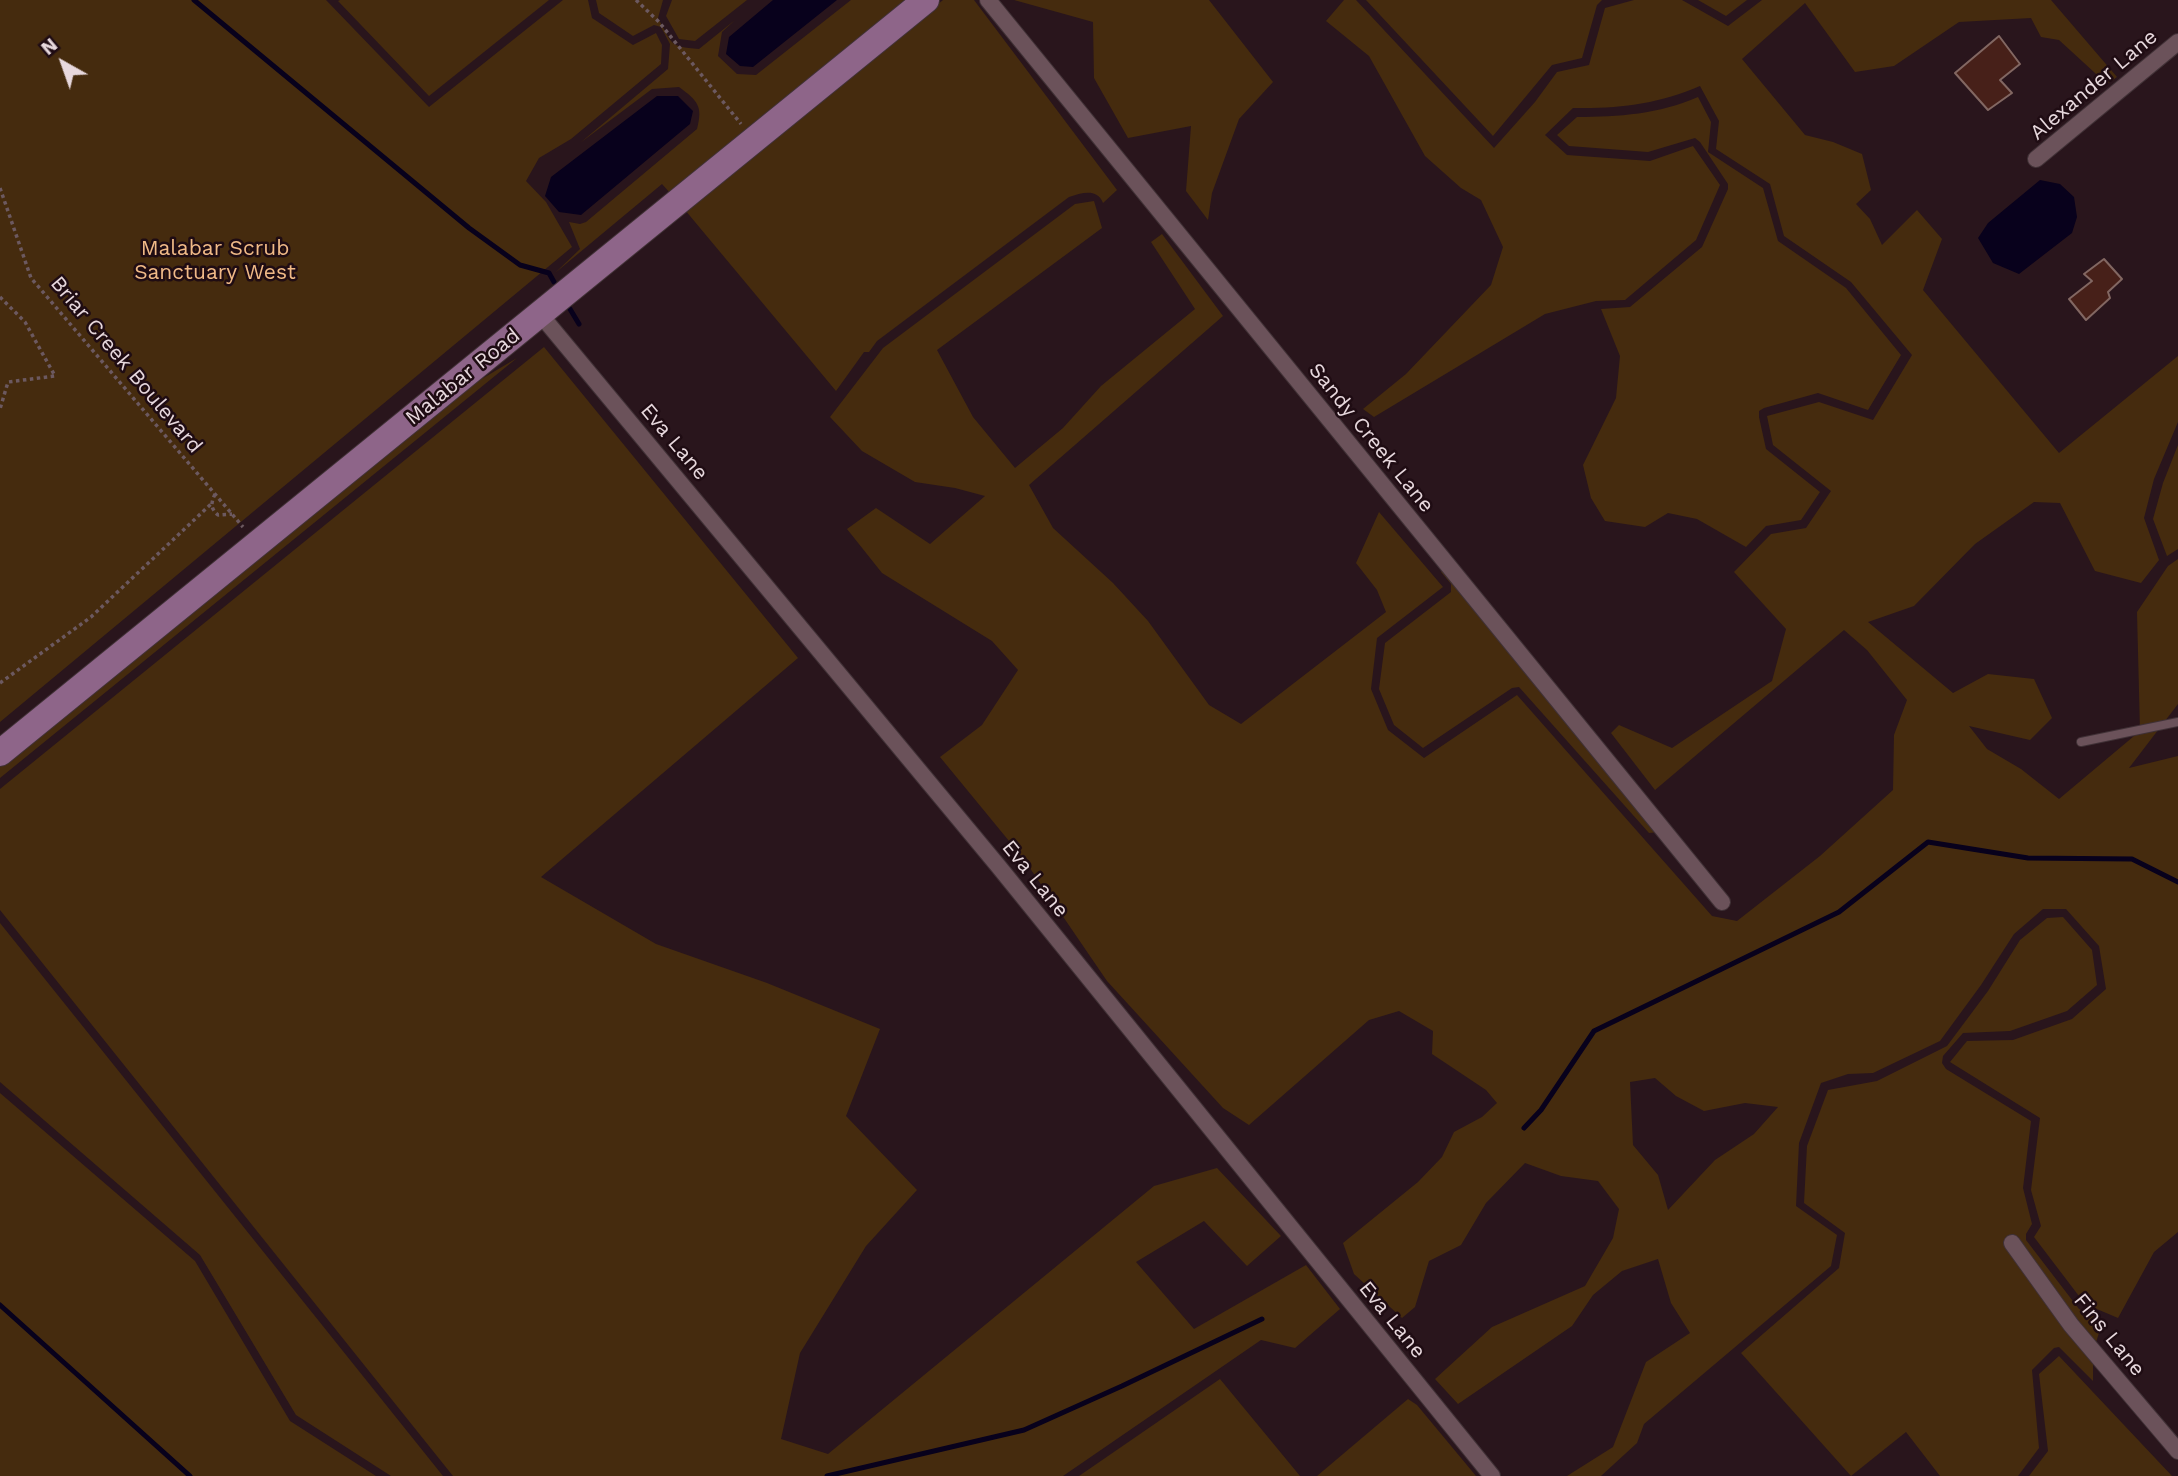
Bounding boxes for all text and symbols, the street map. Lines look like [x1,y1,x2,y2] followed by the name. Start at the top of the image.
[2025,24,2163,146] street label: Alexander Lane
[28,28,98,98] north arrow
[36,33,62,60] text: N
[134,236,296,286] park label: Malabar Scrub Sanctuary West
[45,272,207,458] street label: Briar Creek Boulevard
[401,323,525,431] street label: Malabar Road
[1303,358,1439,518] street label: Sandy Creek Lane
[635,399,713,485] street label: Eva Lane
[996,835,1074,923] street label: Eva Lane
[1353,1276,1431,1364] street label: Eva Lane
[2068,1289,2150,1381] street label: Fins Lane

